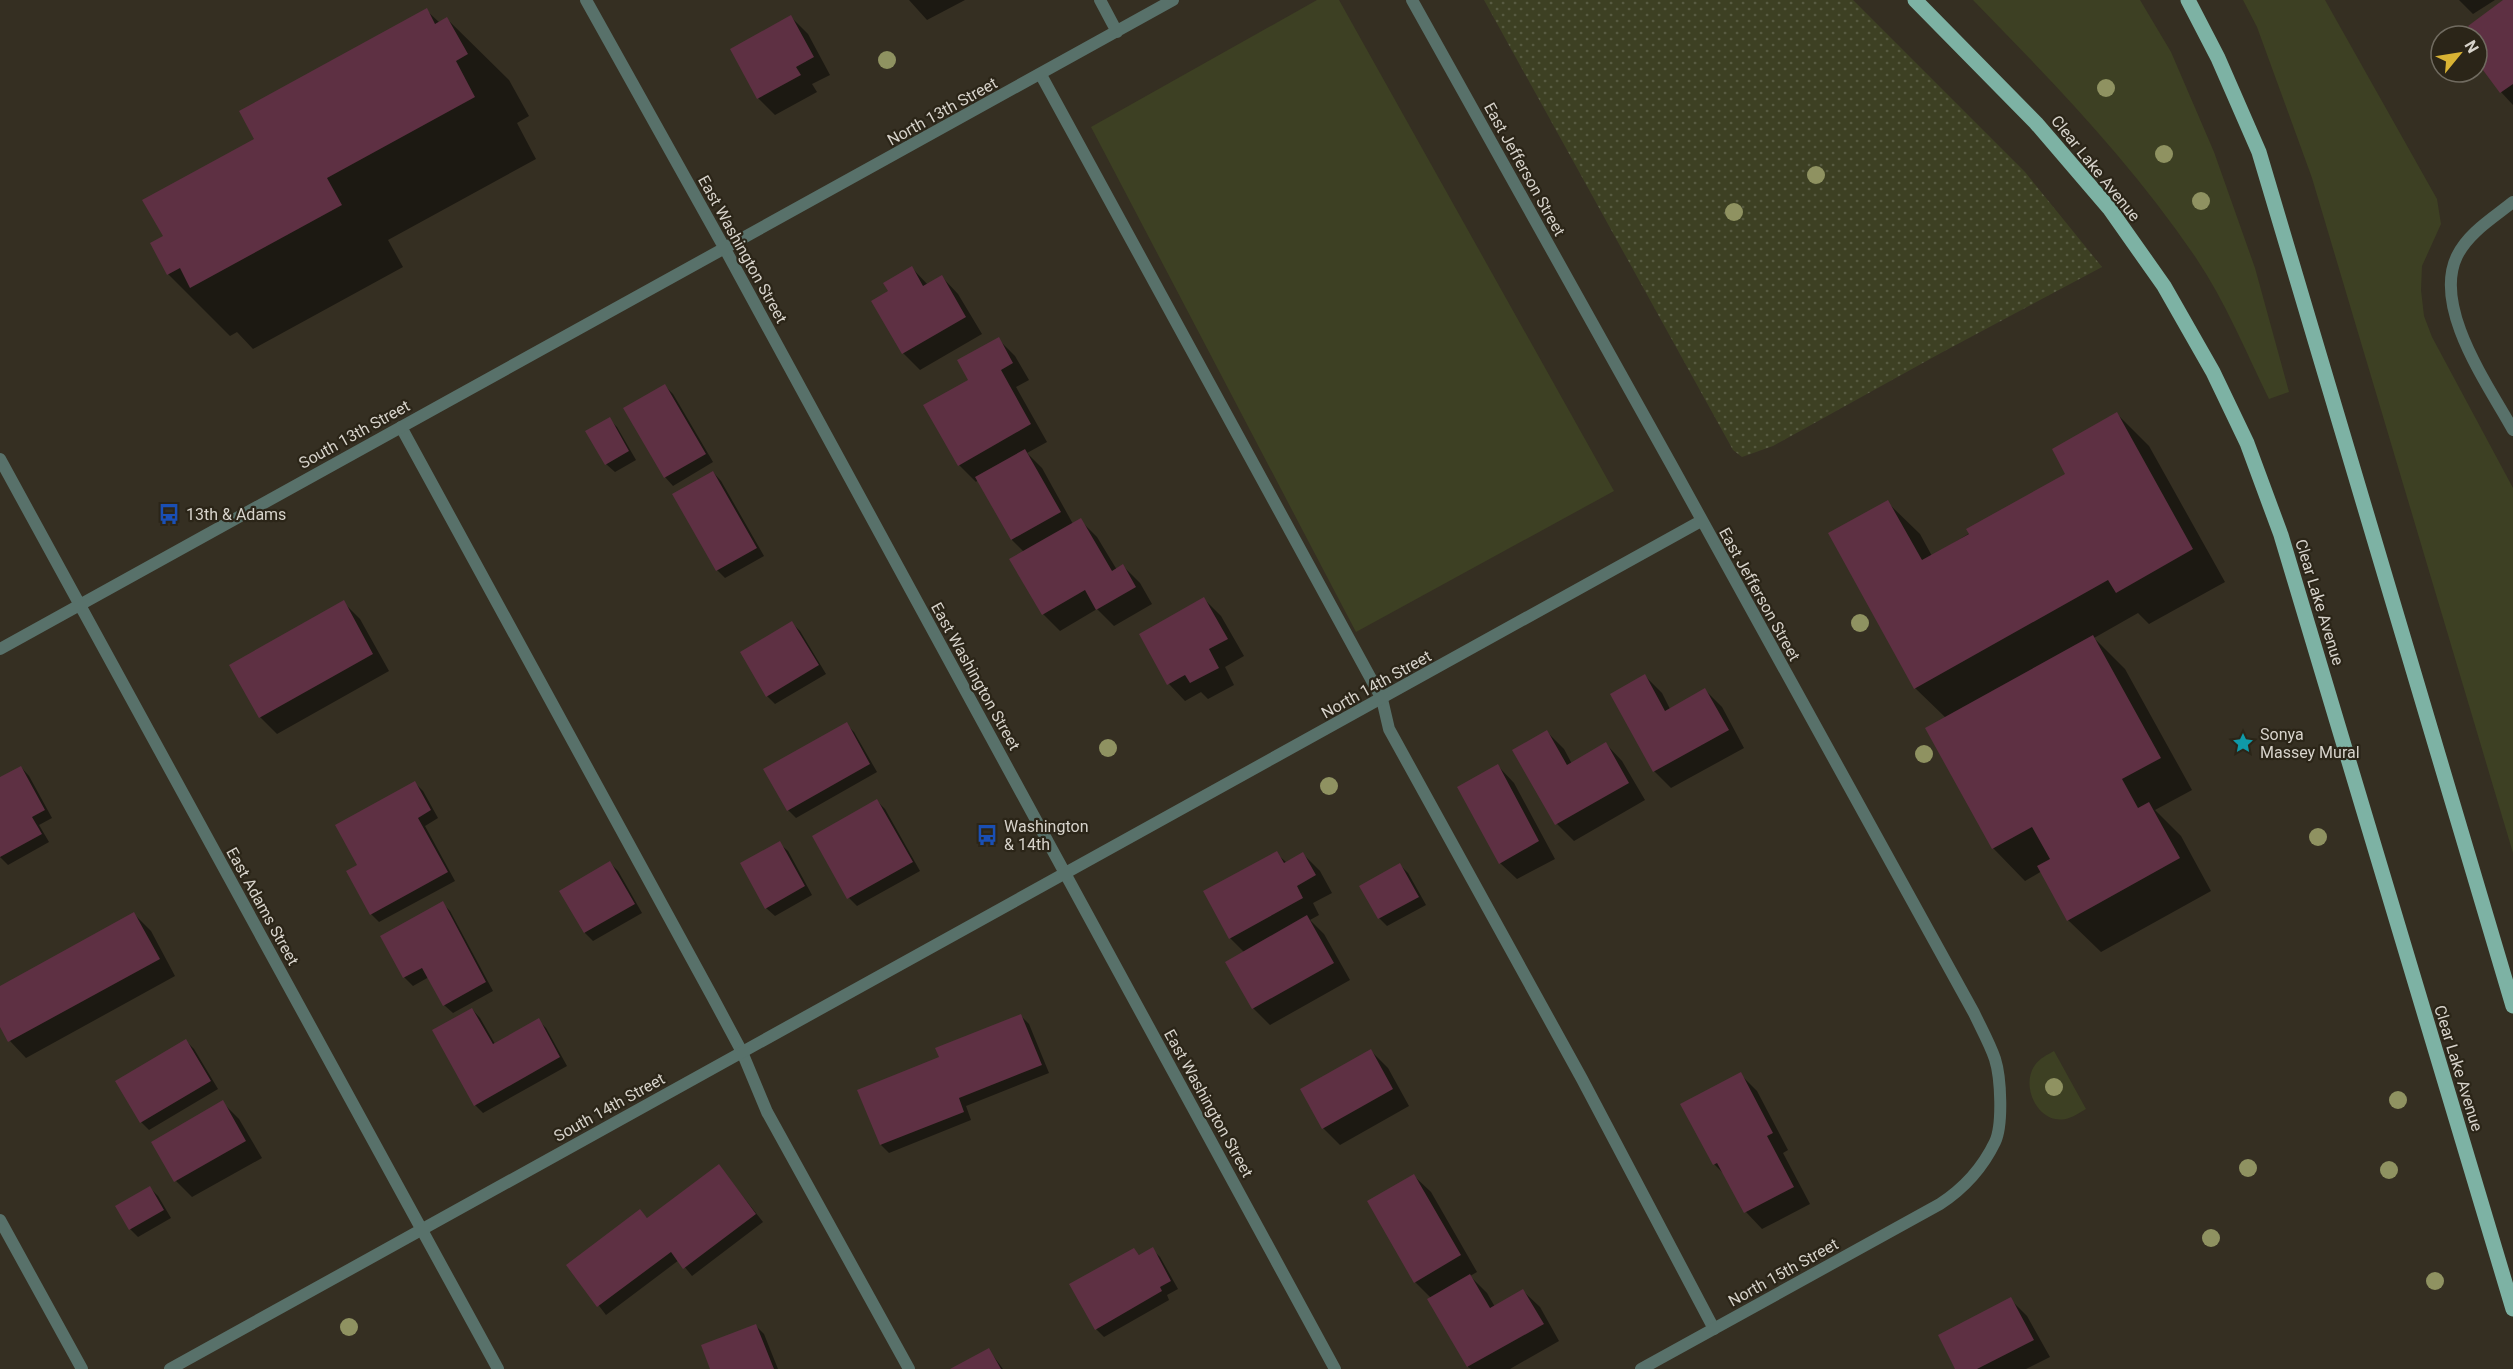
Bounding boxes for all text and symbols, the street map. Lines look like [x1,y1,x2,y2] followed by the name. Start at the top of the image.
[2429,24,2489,84] north arrow
[2461,37,2483,56] text: N
[884,73,1000,149] street label: North 13th Street
[1480,99,1569,239] street label: East Jefferson Street
[2047,111,2144,225] street label: Clear Lake Avenue
[694,172,791,326] street label: East Washington Street
[296,396,413,473] street label: South 13th Street
[157,502,181,526] bus stop icon: 13th & Adams
[186,505,286,524] place label: 13th & Adams
[1715,524,1804,664] street label: East Jefferson Street
[2291,537,2348,668] street label: Clear Lake Avenue
[927,599,1024,753] street label: East Washington Street
[1318,646,1434,722] street label: North 14th Street
[2260,725,2360,762] place label: Sonya Massey Mural
[2231,731,2255,755] place icon: Sonya Massey Mural
[1004,817,1088,854] place label: Washington & 14th
[975,823,999,847] bus stop icon: Washington & 14th
[222,844,303,969] street label: East Adams Street
[2430,1003,2487,1134] street label: Clear Lake Avenue
[1160,1026,1257,1180] street label: East Washington Street
[551,1069,668,1146] street label: South 14th Street
[1725,1234,1841,1310] street label: North 15th Street

